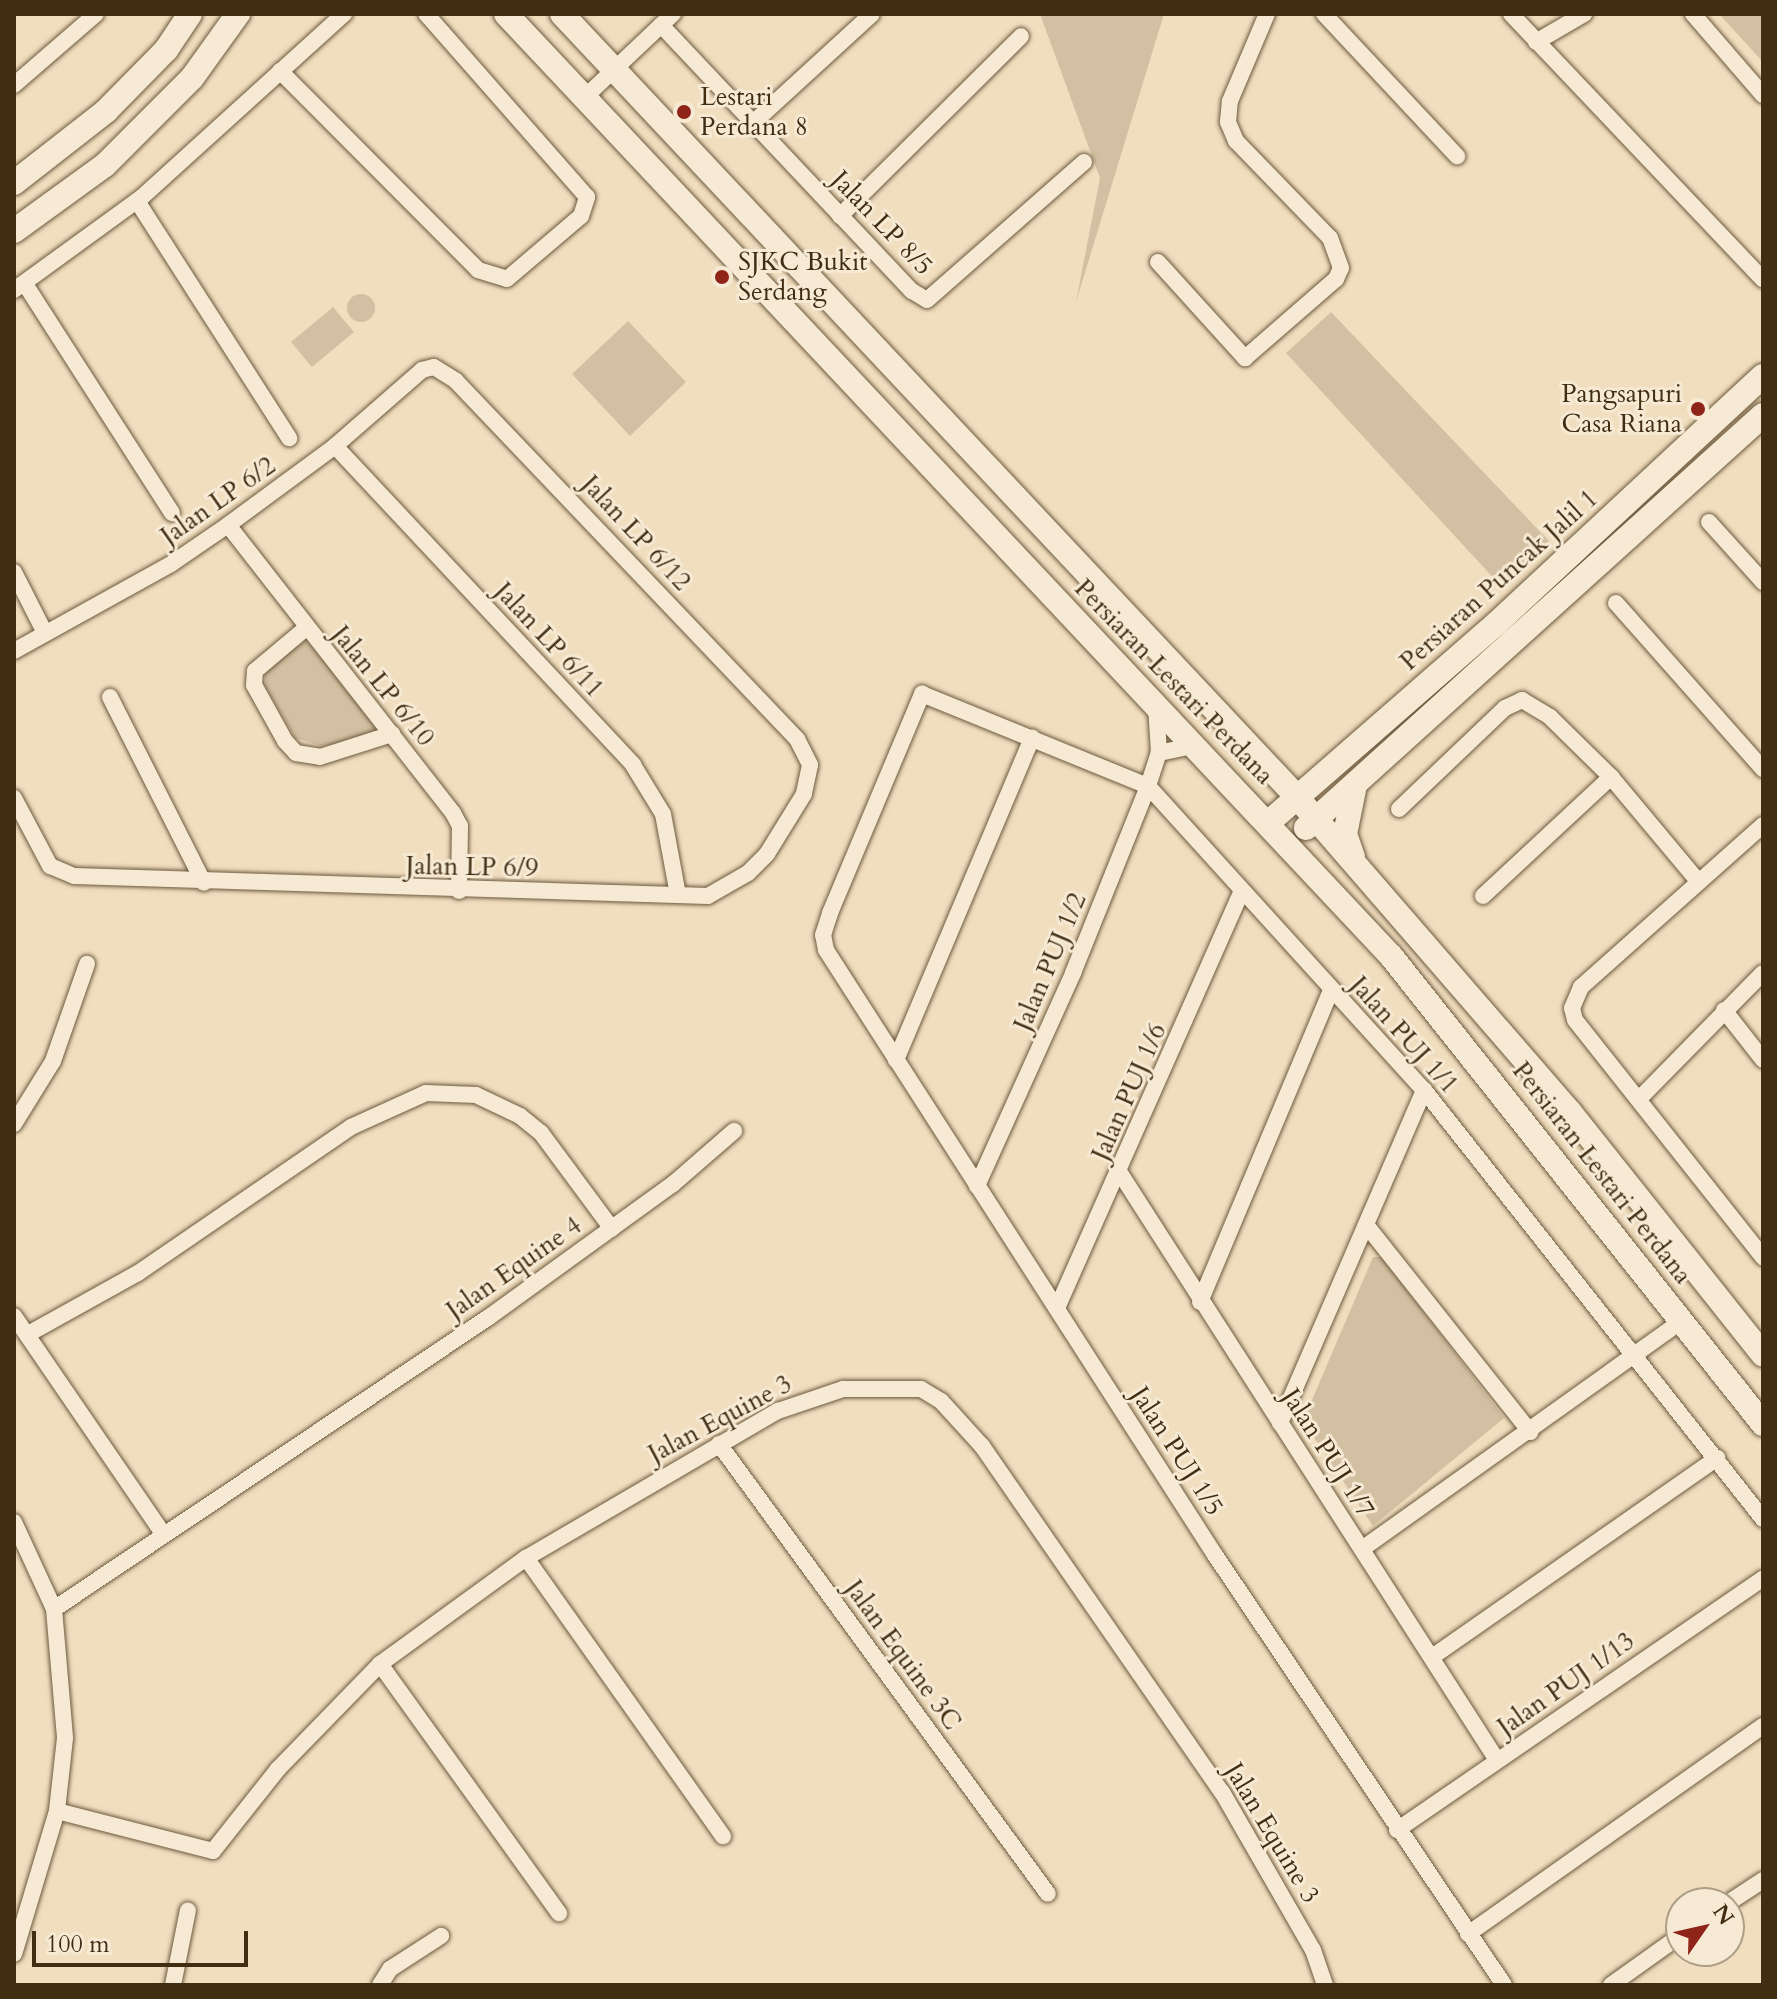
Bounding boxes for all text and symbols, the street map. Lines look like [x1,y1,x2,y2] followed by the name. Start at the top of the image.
[700,81,808,142] place label: Lestari Perdana 8
[675,103,693,121] marker: Lestari Perdana 8
[825,164,939,282] street label: Jalan LP 8/5
[738,246,867,308] place label: SJKC Bukit Serdang
[713,268,731,286] marker: SJKC Bukit Serdang
[1561,378,1682,440] place label: Pangsapuri Casa Riana
[1689,400,1707,418] marker: Pangsapuri Casa Riana
[155,450,281,552] street label: Jalan LP 6/2
[575,469,697,597] street label: Jalan LP 6/12
[1394,483,1604,677] street label: Persiaran Puncak Jalil 1
[1068,573,1280,791] street label: Persiaran Lestari Perdana
[488,576,610,704] street label: Jalan LP 6/11
[325,619,441,753] street label: Jalan LP 6/10
[405,850,539,884] street label: Jalan LP 6/9
[1007,888,1093,1036] street label: Jalan PUJ 1/2
[1343,970,1465,1100] street label: Jalan PUJ 1/1
[1085,1018,1173,1166] street label: Jalan PUJ 1/6
[1505,1056,1699,1290] street label: Persiaran Lestari Perdana
[440,1210,588,1326] street label: Jalan Equine 4
[643,1368,797,1470] street label: Jalan Equine 3
[1124,1381,1230,1521] street label: Jalan PUJ 1/5
[1275,1383,1381,1523] street label: Jalan PUJ 1/7
[838,1574,968,1736] street label: Jalan Equine 3C
[1491,1625,1641,1743] street label: Jalan PUJ 1/13
[1218,1757,1326,1909] street label: Jalan Equine 3
[1665,1887,1745,1967] north arrow
[1705,1898,1741,1931] text: N
[36,1915,252,1965] scale bar
[46,1928,110,1961] text: 100 m

